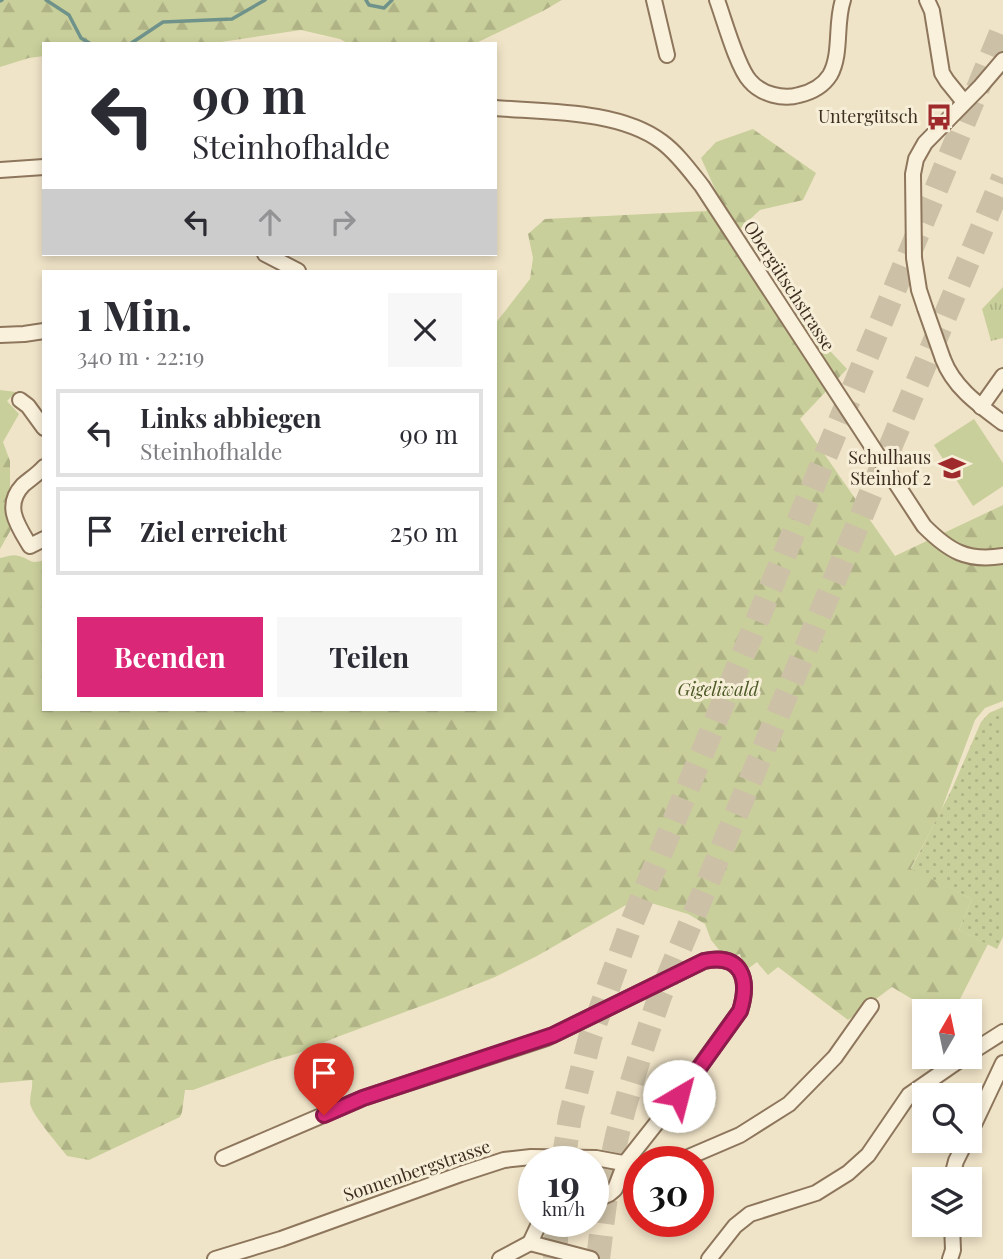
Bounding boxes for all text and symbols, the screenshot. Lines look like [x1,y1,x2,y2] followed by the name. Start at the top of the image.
[192,61,306,126] text: 90 m
[77,70,168,161] icon: left
[924,102,954,132] bus stop icon: Untergütsch
[818,104,918,128] place label: Untergütsch
[192,124,390,167] text: Steinhofhalde
[178,203,216,241] icon: left
[251,203,289,241] icon: ahead
[324,203,362,241] icon: right
[739,216,841,355] street label: Obergütschstrasse
[77,286,192,342] text: 1 Min.
[388,293,462,367] button: close
[77,340,205,371] text: 340 m · 22:19
[140,400,321,435] text: Links abbiegen
[81,414,119,452] icon: left
[400,416,458,451] text: 90 m
[140,435,282,466] text: Steinhofhalde
[848,445,931,490] place label: Schulhaus Steinhof 2
[937,453,967,483] school or university icon: Schulhaus Steinhof 2
[81,512,119,550] icon: arrive
[140,514,287,549] text: Ziel erreicht
[390,514,458,549] text: 250 m
[77,617,263,697] button: Beenden
[277,617,462,697] button: Teilen
[678,677,760,701] park label: Gigeliwald
[912,999,982,1069] north arrow
[912,999,982,1237] map controls
[294,1043,354,1115] pin
[305,1054,343,1092] icon: arrive
[642,1059,716,1133] position arrow
[912,1083,982,1153] button: search
[340,1134,493,1206] street label: Sonnenbergstrasse
[623,1146,714,1237] speed limit sign: 30
[547,1159,580,1206] text: 19
[912,1167,982,1237] button: layers
[542,1197,585,1221] text: km/h

